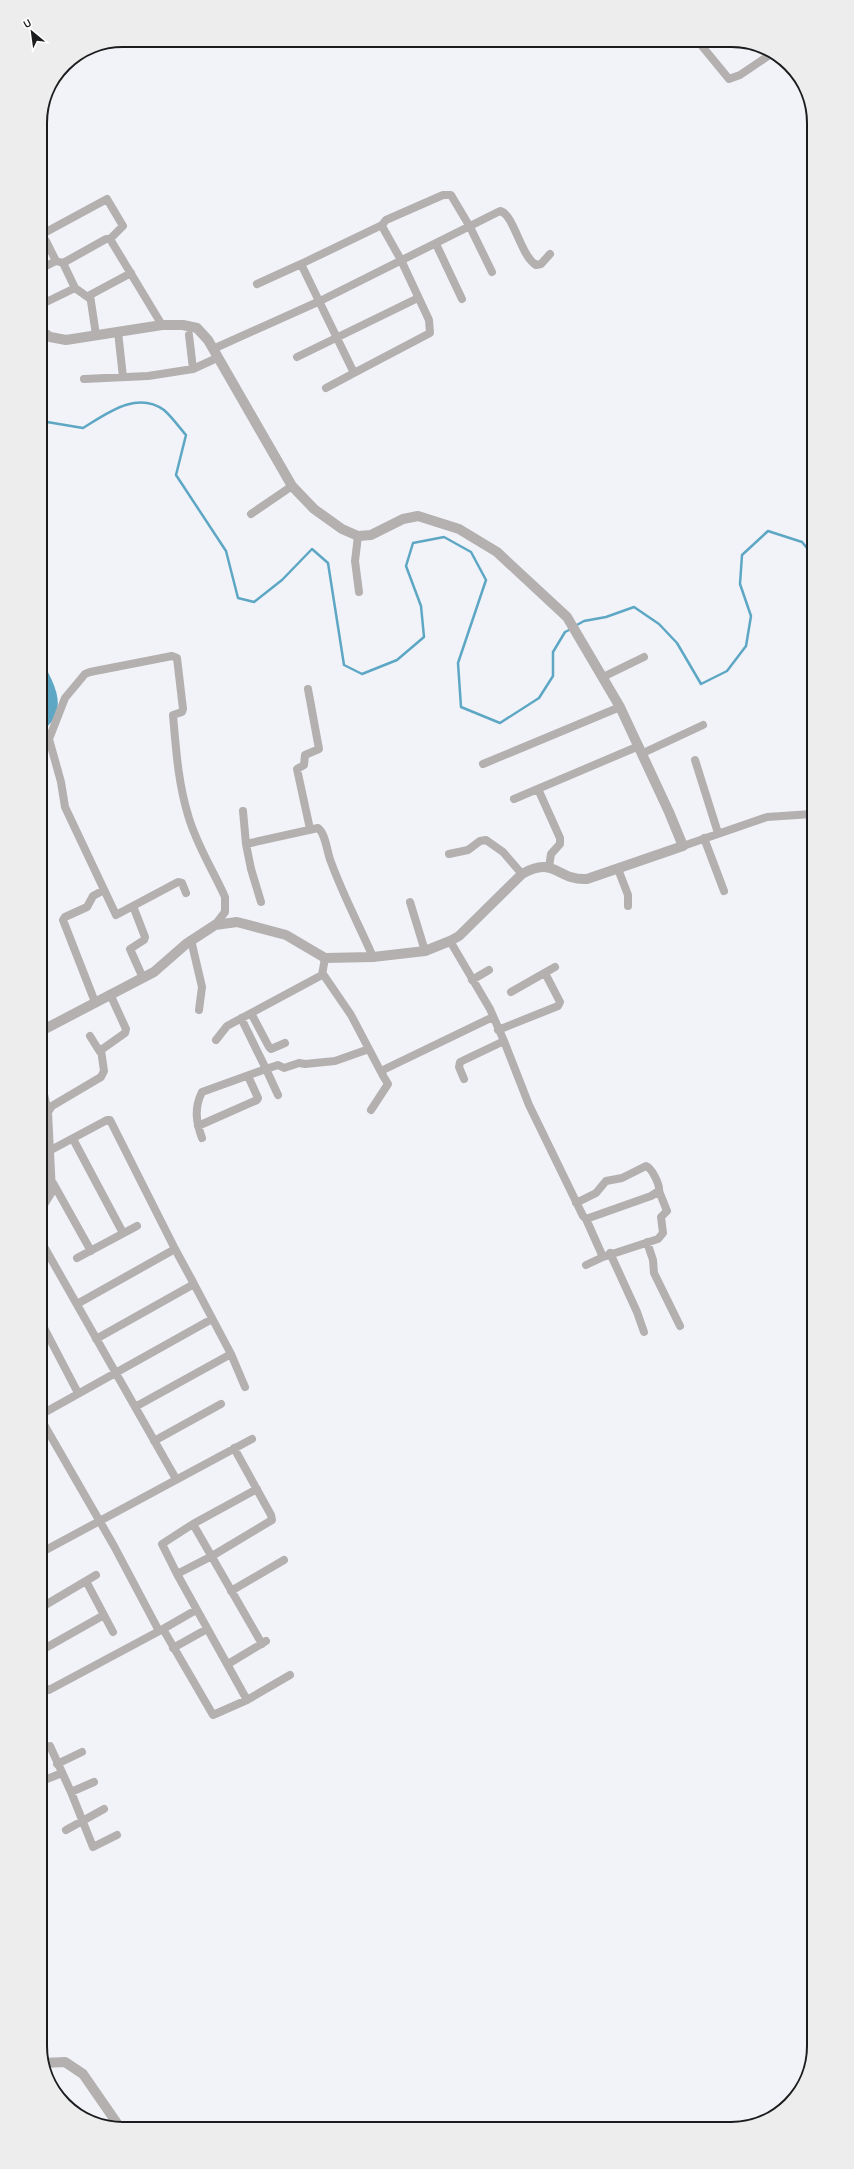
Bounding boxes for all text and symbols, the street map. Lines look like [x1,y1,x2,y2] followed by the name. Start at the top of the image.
[12,12,52,52] north arrow
[21,16,34,31] text: U

